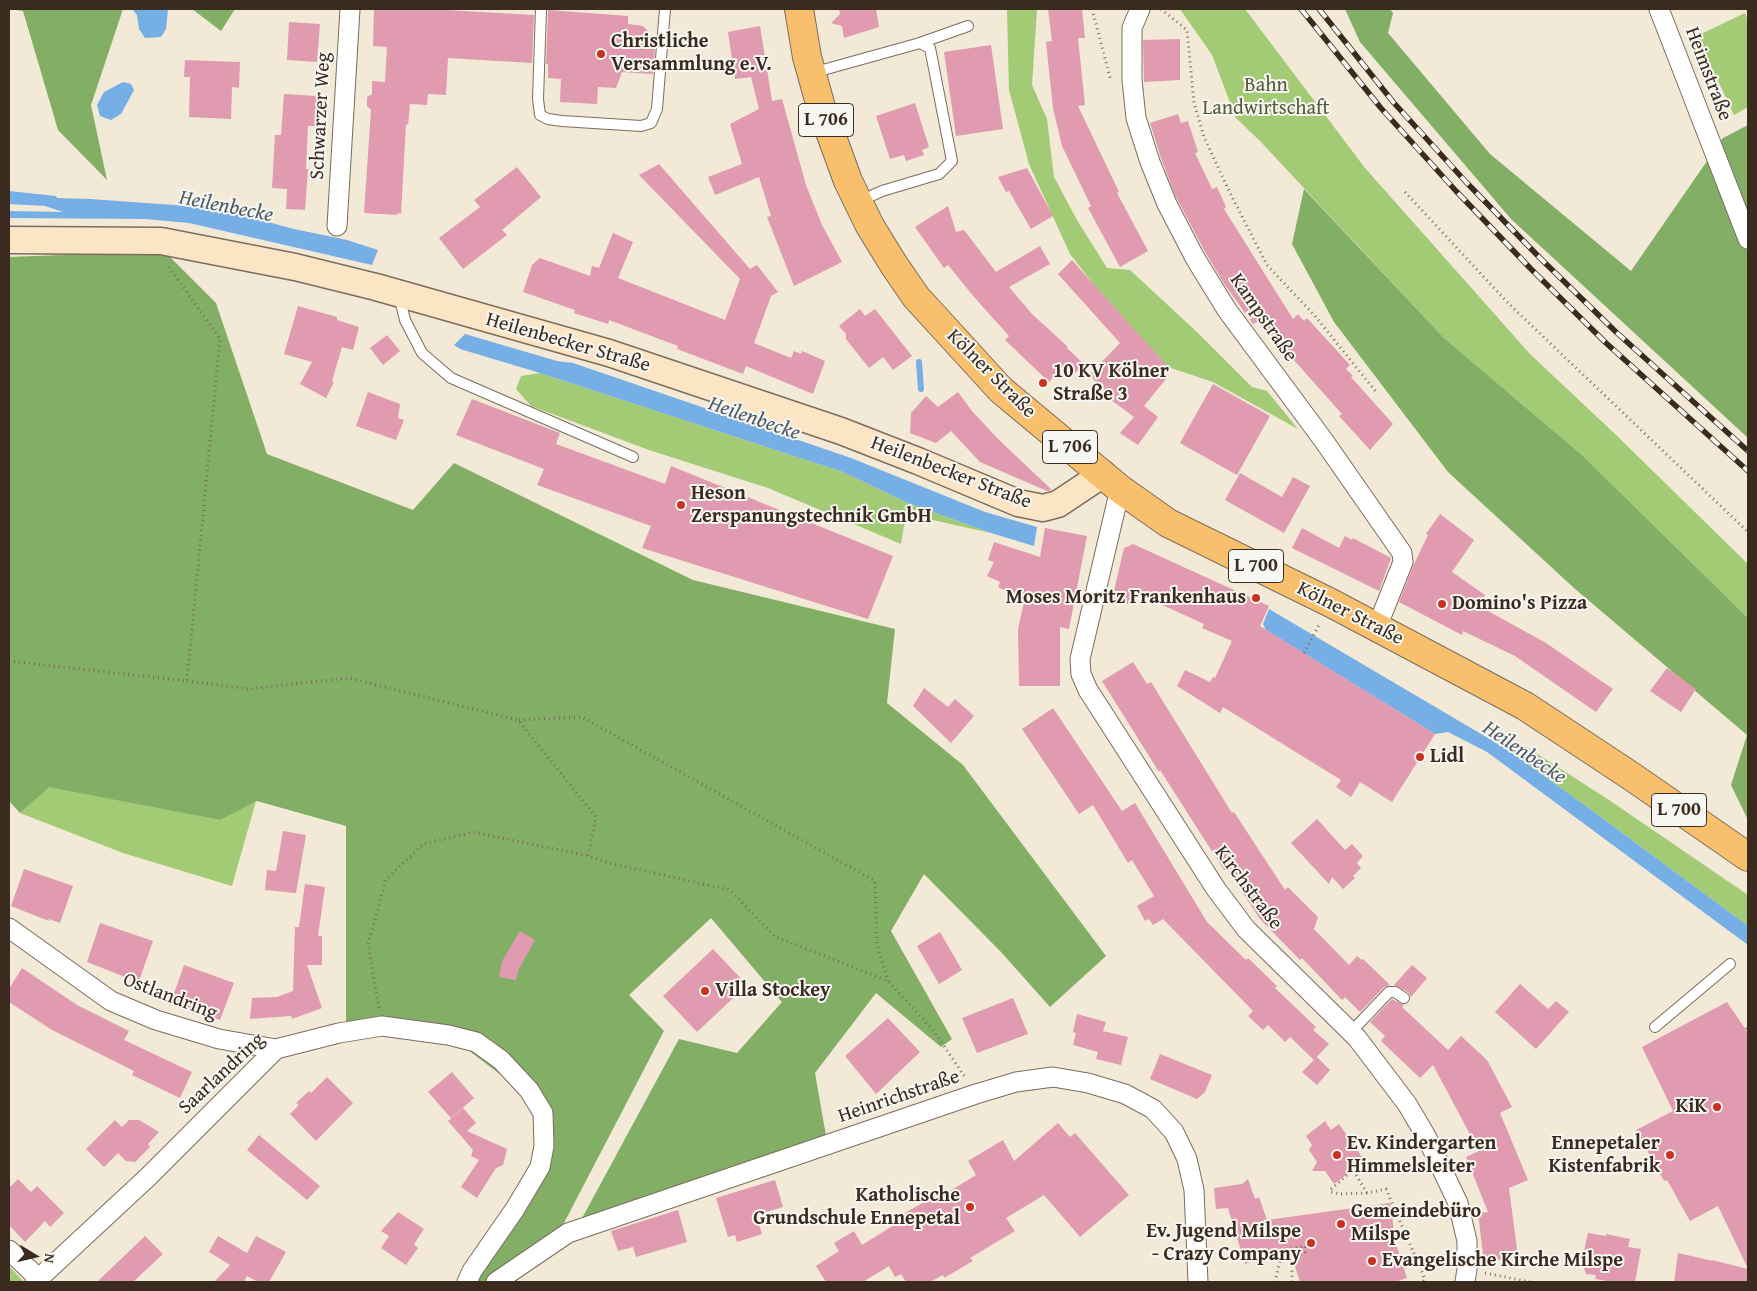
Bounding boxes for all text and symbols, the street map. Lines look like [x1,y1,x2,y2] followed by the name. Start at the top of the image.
[1679,24,1737,124] street label: Heimstraße
[611,30,772,77] place label: Christliche Versammlung e.V.
[595,48,607,60] marker: Christliche Versammlung e.V.
[306,52,336,180] street label: Schwarzer Weg
[1203,74,1329,121] park label: Bahn Landwirtschaft
[798,104,854,136] road number: L 706
[177,186,275,228] water label: Heilenbecke
[1224,269,1302,367] street label: Kampstraße
[483,308,653,378] street label: Heilenbecker Straße
[941,324,1041,424] street label: Kölner Straße
[1053,360,1169,407] place label: 10 KV Kölner Straße 3
[1037,377,1049,389] marker: 10 KV Kölner Straße 3
[705,392,803,446] water label: Heilenbecke
[867,431,1035,515] street label: Heilenbecker Straße
[1042,431,1098,464] road number: L 706
[691,482,932,529] place label: Heson Zerspanungstechnik GmbH
[675,499,687,511] marker: Heson Zerspanungstechnik GmbH
[1228,550,1284,582] road number: L 700
[1293,577,1407,651] street label: Kölner Straße
[1006,586,1246,610] place label: Moses Moritz Frankenhaus
[1250,592,1262,604] marker: Moses Moritz Frankenhaus
[1452,592,1587,616] place label: Domino's Pizza
[1436,598,1448,610] marker: Domino's Pizza
[1477,716,1571,790] water label: Heilenbecke
[1430,745,1464,769] place label: Lidl
[1414,751,1426,763] marker: Lidl
[1652,794,1706,826] road number: L 700
[1209,841,1287,935] street label: Kirchstraße
[119,968,221,1026] street label: Ostlandring
[715,979,830,1003] place label: Villa Stockey
[699,985,711,997] marker: Villa Stockey
[174,1028,270,1120] street label: Saarlandring
[835,1065,963,1129] street label: Heinrichstraße
[1676,1095,1707,1119] place label: KiK
[1711,1101,1723,1113] marker: KiK
[1347,1132,1496,1179] place label: Ev. Kindergarten Himmelsleiter
[1548,1132,1660,1179] place label: Ennepetaler Kistenfabrik
[1331,1149,1343,1161] marker: Ev. Kindergarten Himmelsleiter
[1664,1149,1676,1161] marker: Ennepetaler Kistenfabrik
[753,1184,960,1231] place label: Katholische Grundschule Ennepetal
[1351,1200,1481,1247] place label: Gemeindebüro Milspe
[964,1201,976,1213] marker: Katholische Grundschule Ennepetal
[1335,1218,1347,1230] marker: Gemeindebüro Milspe
[1146,1220,1301,1267] place label: Ev. Jugend Milspe - Crazy Company
[10,1231,60,1281] north arrow
[1305,1237,1317,1249] marker: Ev. Jugend Milspe - Crazy Company
[1382,1249,1623,1273] place label: Evangelische Kirche Milspe
[39,1252,60,1265] text: N
[1366,1255,1378,1267] marker: Evangelische Kirche Milspe

